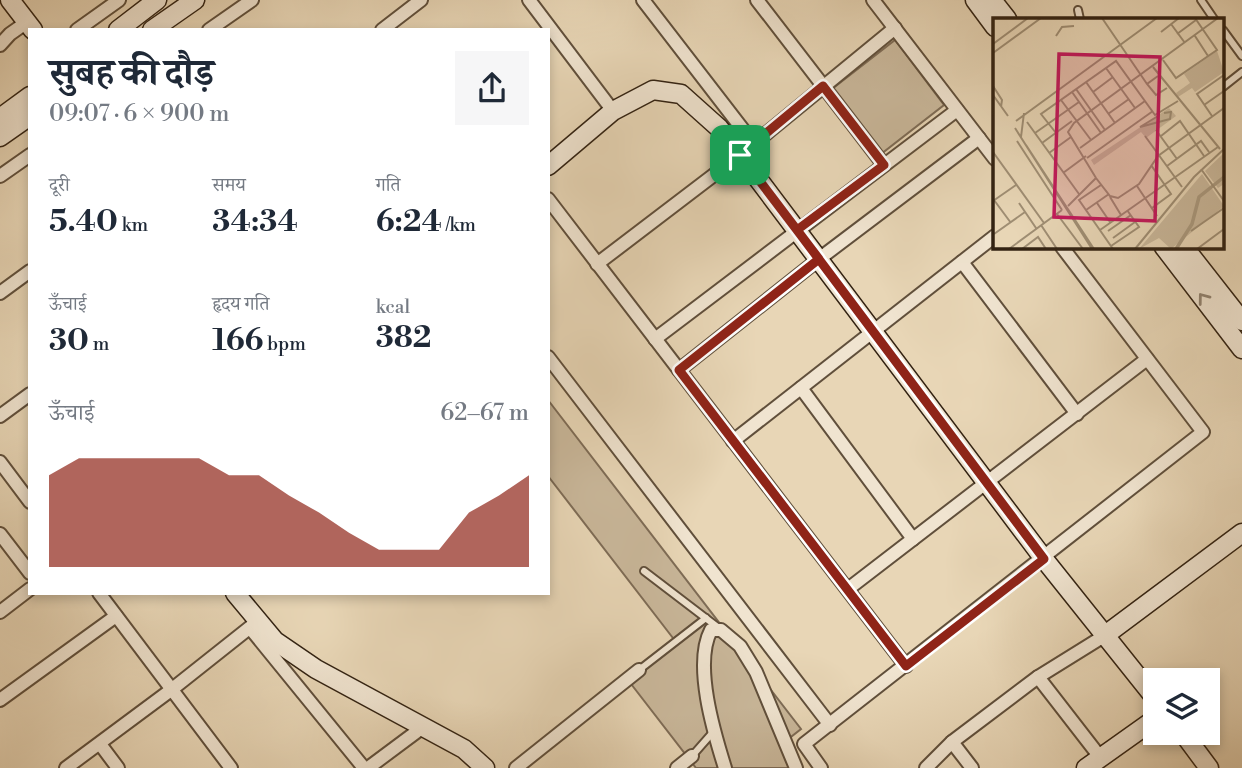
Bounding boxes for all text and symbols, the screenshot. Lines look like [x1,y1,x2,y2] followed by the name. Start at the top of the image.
[993,18,1224,248] inset map
[49,50,214,97] text: सुबह की दौड़
[455,51,529,125] button: share
[49,100,229,128] text: 09:07 · 6 × 900 m
[710,125,770,185] pin
[721,136,759,174] icon: arrive
[49,173,70,197] text: दूरी
[212,173,246,197] text: समय
[376,173,401,197] text: गति
[49,203,118,241] text: 5.40
[212,203,298,241] text: 34:34
[376,203,442,241] text: 6:24
[118,213,148,237] text: km
[442,213,476,237] text: /km
[49,292,86,316] text: ऊँचाई
[212,292,269,316] text: हृदय गति
[1198,293,1211,305] one-way arrow
[376,295,410,319] text: kcal
[376,319,432,357] text: 382
[49,322,89,360] text: 30
[212,322,263,360] text: 166
[89,332,109,356] text: m
[263,332,306,356] text: bpm
[49,399,94,427] text: ऊँचाई
[440,399,529,427] text: 62–67 m
[1143,668,1220,745] map controls
[1143,668,1220,745] button: layers

